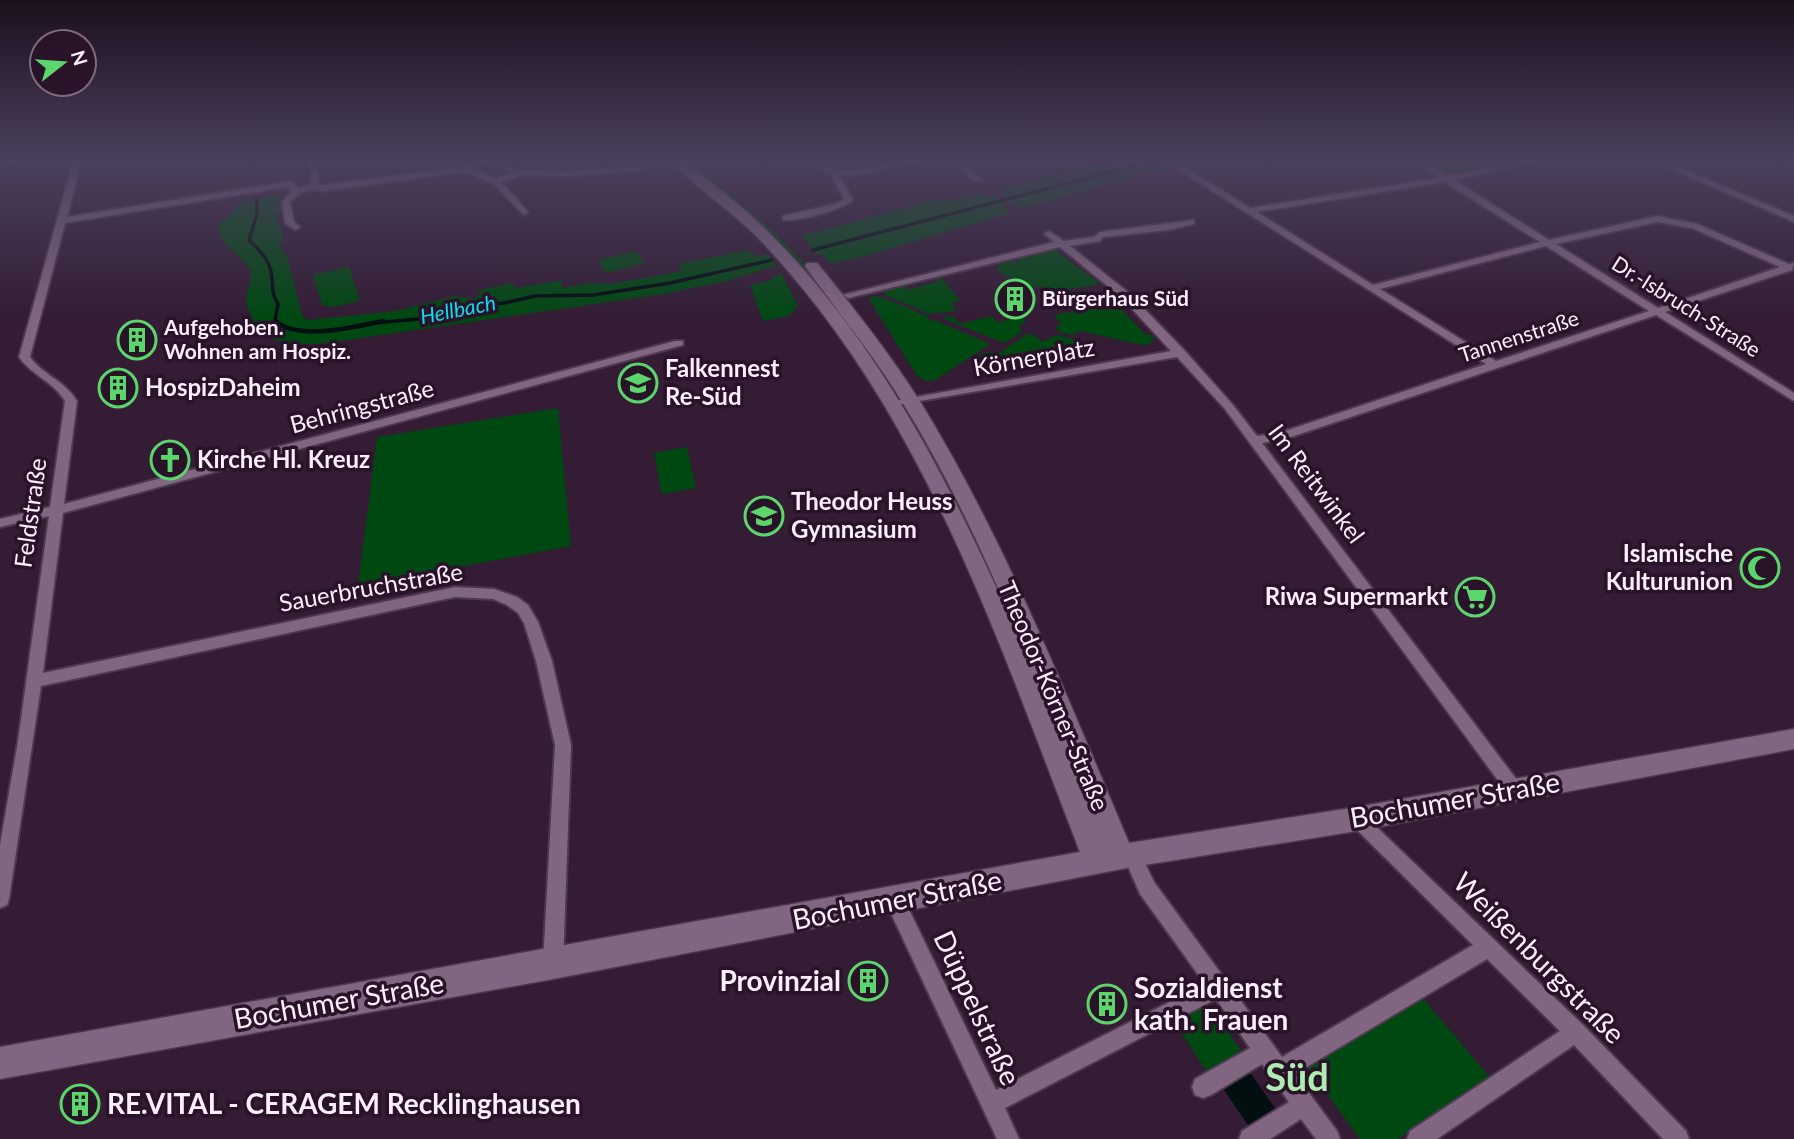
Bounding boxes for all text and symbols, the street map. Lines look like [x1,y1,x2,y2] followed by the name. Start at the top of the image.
[28,28,98,98] north arrow
[67,48,93,68] text: N
[1608,250,1766,361] street label: Dr.-Isbruch-Straße
[994,278,1036,320] building icon: Bürgerhaus Süd
[1042,285,1189,310] place label: Bürgerhaus Süd
[418,289,498,328] water label: Hellbach
[1455,304,1582,367] street label: Tannenstraße
[163,314,351,363] place label: Aufgehoben. Wohnen am Hospiz.
[116,319,158,361] building icon: Aufgehoben. Wohnen am Hospiz.
[971,332,1097,381] street label: Körnerplatz
[665,353,780,410] place label: Falkennest Re-Süd
[617,362,659,404] school or university icon: Falkennest Re-Süd
[97,367,139,409] building icon: HospizDaheim
[145,372,301,401] place label: HospizDaheim
[286,372,437,439] street label: Behringstraße
[1263,418,1371,548] street label: Im Reitwinkel
[149,439,191,481] church icon: Kirche Hl. Kreuz
[197,444,370,473] place label: Kirche Hl. Kreuz
[7,456,52,569] street label: Feldstraße
[791,486,953,543] place label: Theodor Heuss Gymnasium
[743,495,785,537] school or university icon: Theodor Heuss Gymnasium
[1606,538,1733,595] place label: Islamische Kulturunion
[1739,547,1781,589] mosque icon: Islamische Kulturunion
[277,556,465,617] street label: Sauerbruchstraße
[993,576,1116,815] street label: Theodor-Körner-Straße
[1454,576,1496,618] supermarket icon: Riwa Supermarkt
[1265,581,1448,610] place label: Riwa Supermarkt
[1347,764,1562,834] street label: Bochumer Straße
[789,862,1004,936] street label: Bochumer Straße
[1447,865,1632,1050] street label: Weißenburgstraße
[927,925,1029,1090] street label: Düppelstraße
[847,960,889,1002] building icon: Provinzial
[719,963,841,997] place label: Provinzial
[231,965,446,1035] street label: Bochumer Straße
[1134,970,1288,1036] place label: Sozialdienst kath. Frauen
[1086,983,1128,1025] building icon: Sozialdienst kath. Frauen
[1265,1053,1329,1099] district label: Süd
[59,1083,101,1125] building icon: RE.VITAL - CERAGEM Recklinghausen
[107,1086,581,1120] place label: RE.VITAL - CERAGEM Recklinghausen

